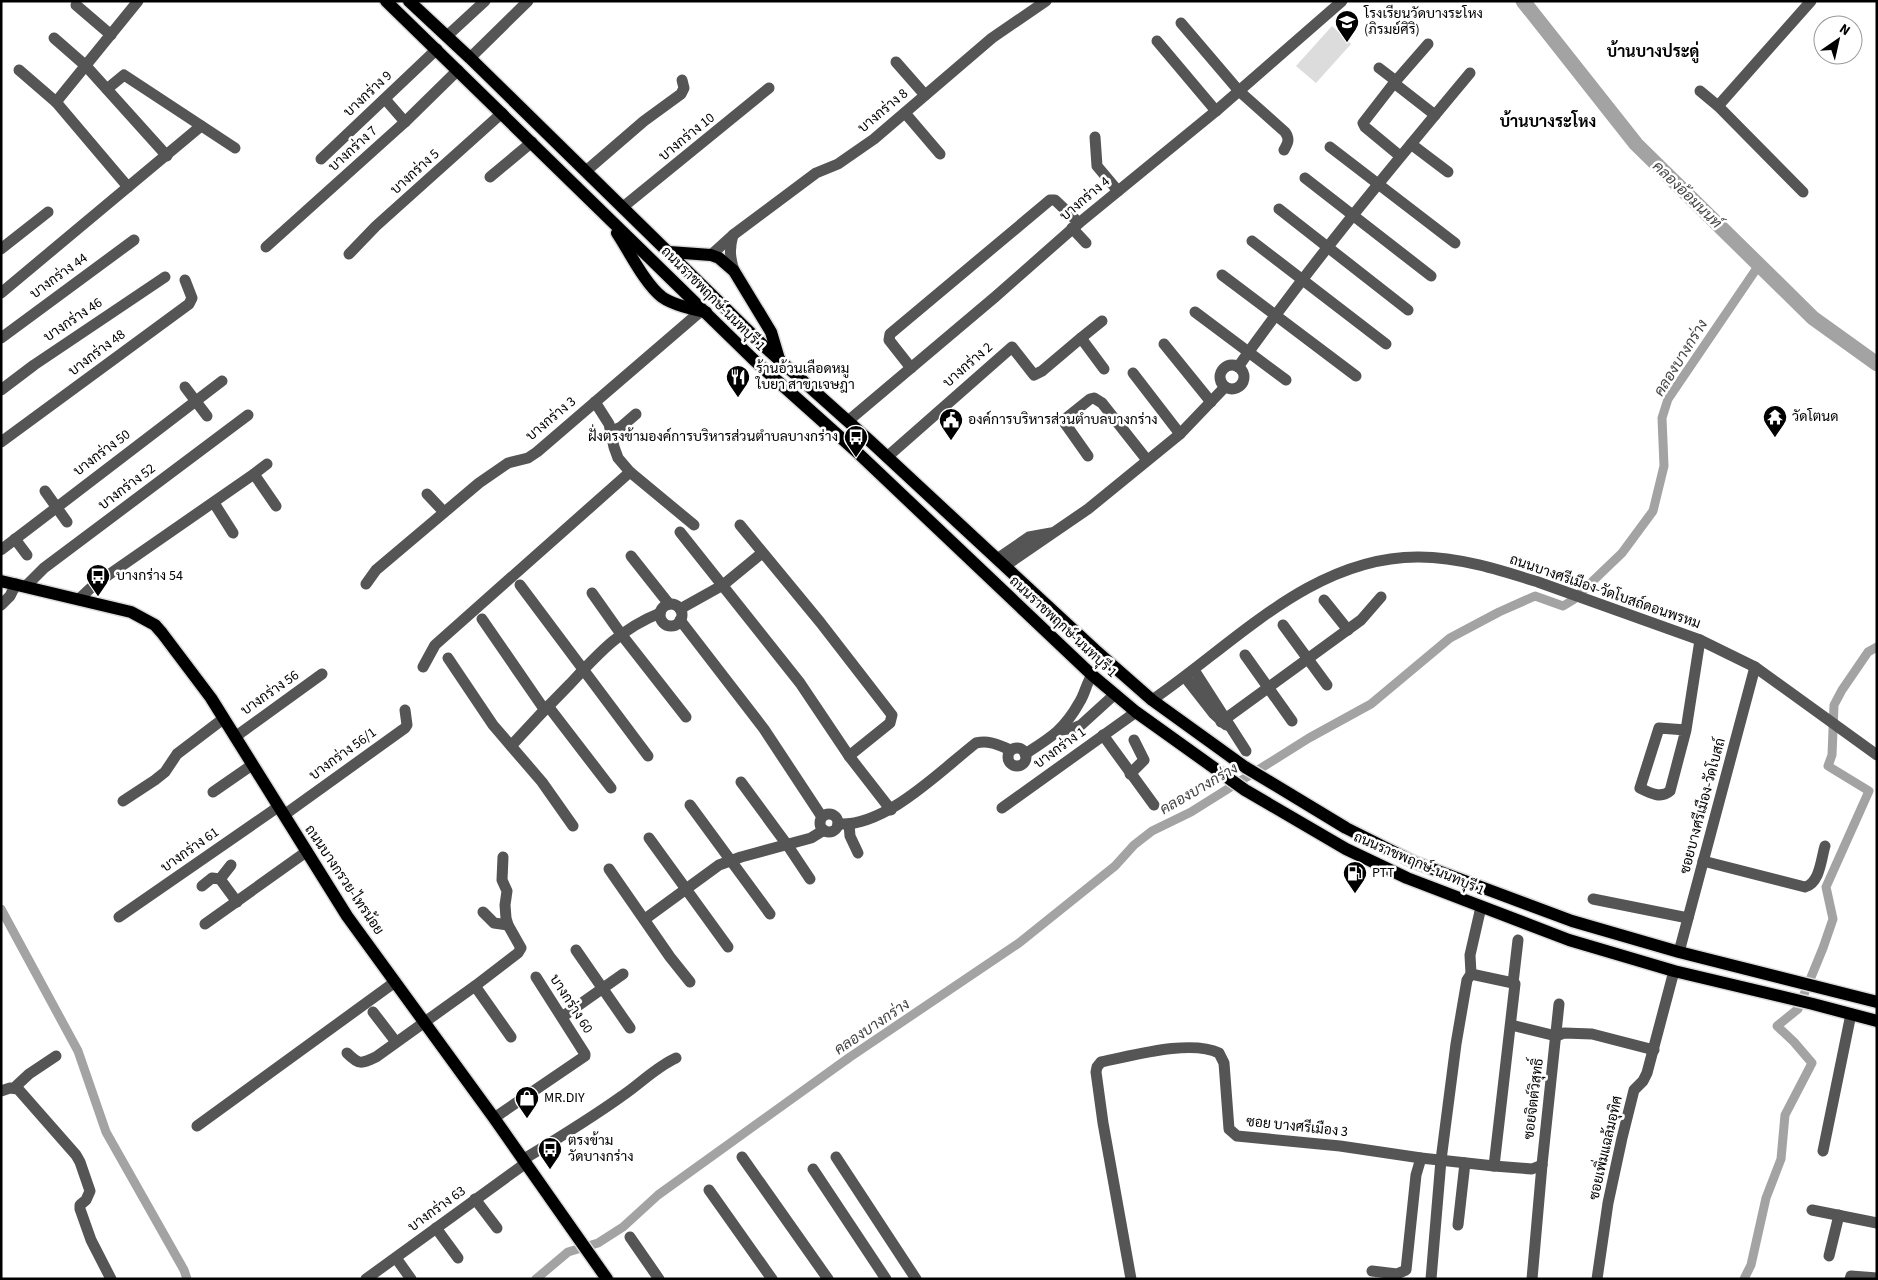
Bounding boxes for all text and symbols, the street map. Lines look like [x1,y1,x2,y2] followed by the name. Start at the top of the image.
[1363,4,1483,40] place label: โรงเรียนวัดบางระโหง (ภิรมย์ศิริ)
[1334,9,1360,43] school or university icon: โรงเรียนวัดบางระโหง (ภิรมย์ศิริ)
[1813,15,1863,65] north arrow
[1835,19,1854,41] text: N
[1607,40,1699,64] district label: บ้านบางประดู่
[339,66,397,122] street label: บางกร่าง 9
[854,84,912,138] street label: บางกร่าง 8
[655,108,719,166] street label: บางกร่าง 10
[1500,110,1596,133] district label: บ้านบางระโหง
[324,121,382,176] street label: บางกร่าง 7
[386,144,444,199] street label: บางกร่าง 5
[1648,156,1728,235] water label: คลองอ้อมนนท์
[1056,172,1114,226] street label: บางกร่าง 4
[656,242,770,356] street label: ถนนราชพฤกษ์-นนทบุรี 1
[26,248,92,304] street label: บางกร่าง 44
[40,293,106,347] street label: บางกร่าง 46
[1649,315,1713,401] water label: คลองบางกร่าง
[64,325,130,381] street label: บางกร่าง 48
[939,338,997,392] street label: บางกร่าง 2
[755,359,855,395] place label: ร้านอ้วนเลือดหมู ใบยา สาขาเจษฎา
[725,364,751,398] restaurant icon: ร้านอ้วนเลือดหมู ใบยา สาขาเจษฎา
[522,392,580,446] street label: บางกร่าง 3
[1762,404,1788,438] temple icon: วัดโตนด
[938,407,964,441] public building icon: องค์การบริหารส่วนตำบลบางกร่าง
[1792,407,1838,427] place label: วัดโตนด
[968,410,1158,430] place label: องค์การบริหารส่วนตำบลบางกร่าง
[588,424,838,447] place label: ฝั่งตรงข้ามองค์การบริหารส่วนตำบลบางกร่าง
[843,424,869,458] bus stop icon: ฝั่งตรงข้ามองค์การบริหารส่วนตำบลบางกร่าง
[69,425,135,481] street label: บางกร่าง 50
[94,459,160,515] street label: บางกร่าง 52
[1507,550,1703,634] street label: ถนนบางศรีเมือง-วัดโบสถ์ดอนพรหม
[85,563,111,597] bus stop icon: บางกร่าง 54
[116,566,183,586] place label: บางกร่าง 54
[1005,572,1121,682] street label: ถนนราชพฤกษ์-นนทบุรี 1
[237,666,303,720] street label: บางกร่าง 56
[1030,722,1090,774] street label: บางกร่าง 1
[305,723,381,785] street label: บางกร่าง 56/1
[1675,736,1731,876] street label: ซอยบางศรีเมือง-วัดโบสถ์
[1156,758,1242,820] water label: คลองบางกร่าง
[300,821,388,939] street label: ถนนบางกรวย-ไทรน้อย
[157,823,223,877] street label: บางกร่าง 61
[1350,827,1488,901] street label: ถนนราชพฤกษ์-นนทบุรี 1
[1342,860,1368,894] fuel station icon: PTT
[1372,863,1395,883] place label: PTT
[544,971,598,1038] street label: บางกร่าง 60
[830,994,914,1060] water label: คลองบางกร่าง
[1516,1056,1549,1141] street label: ซอยจิตต์วิสุทธิ์
[514,1085,540,1119] shop icon: MR.DIY
[544,1088,585,1108] place label: MR.DIY
[1582,1093,1628,1202] street label: ซอยเพิ่มแฉล้มอุทิศ
[1245,1112,1349,1142] street label: ซอย บางศรีเมือง 3
[568,1131,634,1167] place label: ตรงข้าม วัดบางกร่าง
[537,1136,563,1170] bus stop icon: ตรงข้าม วัดบางกร่าง
[404,1181,470,1237] street label: บางกร่าง 63

